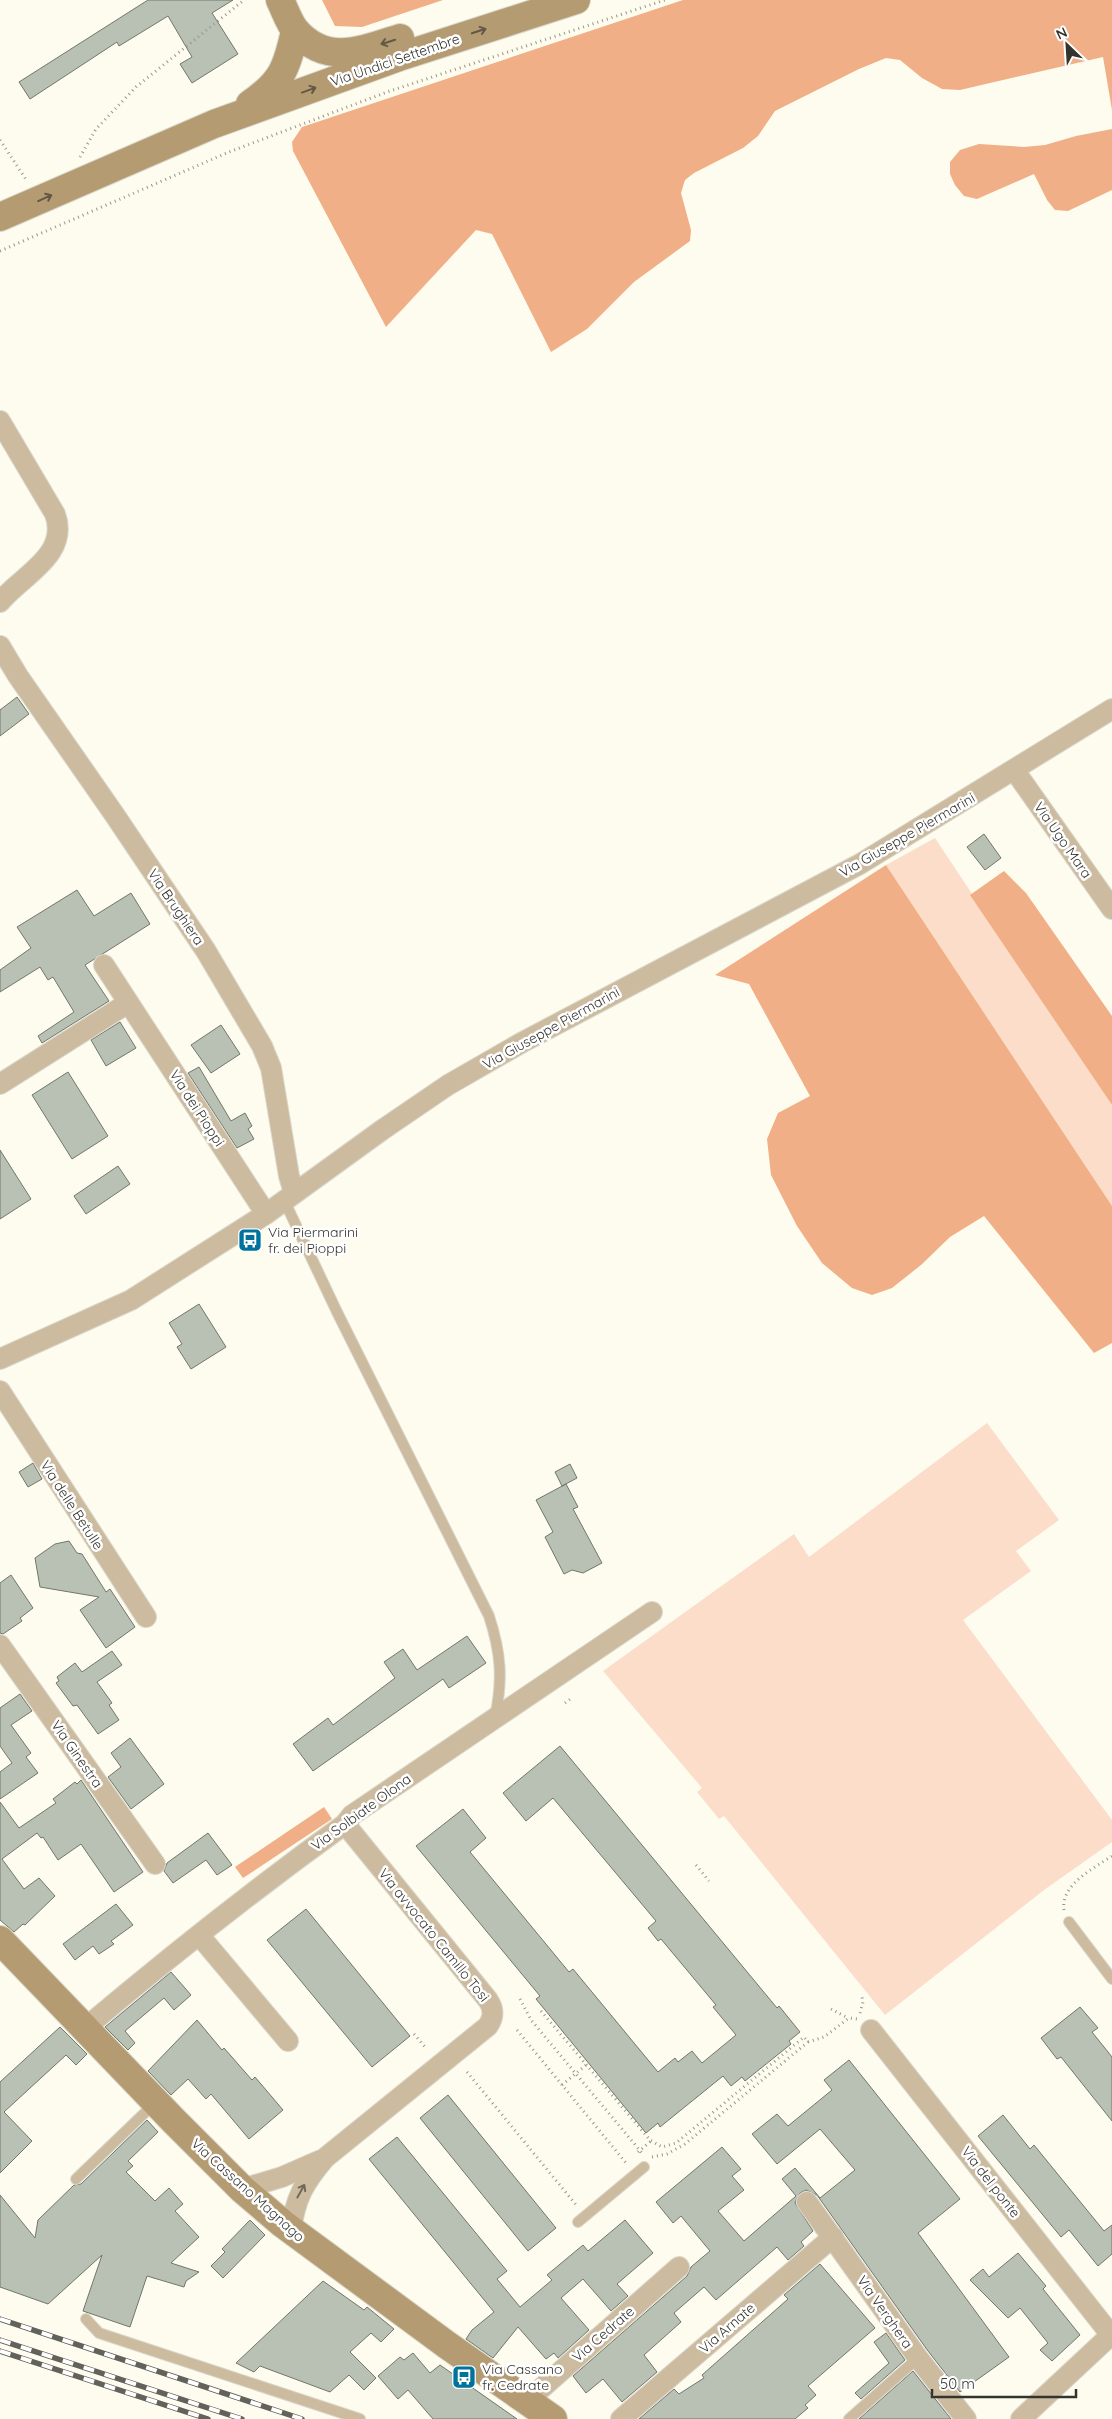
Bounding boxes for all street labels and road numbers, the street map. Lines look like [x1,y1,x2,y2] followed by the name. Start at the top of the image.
[328,29,462,91] street label: Via Undici Settembre
[836,789,978,881] street label: Via Giuseppe Piermarini
[1030,798,1096,882] street label: Via Ugo Mara
[144,865,208,949] street label: Via Brughiera
[479,983,623,1073] street label: Via Giuseppe Piermarini
[166,1066,228,1150] street label: Via dei Pioppi
[36,1457,108,1553] street label: Via delle Betulle
[47,1717,107,1791] street label: Via Ginestra
[307,1770,415,1854] street label: Via Solbiate Olona
[375,1865,493,2005] street label: Via avvocato Camillo Tosi
[187,2134,309,2246] street label: Via Cassano Magnago
[958,2143,1025,2221] street label: Via del ponte
[853,2272,917,2352] street label: Via Verghera
[695,2299,759,2357] street label: Via Arnate
[568,2302,638,2366] street label: Via Cedrate

